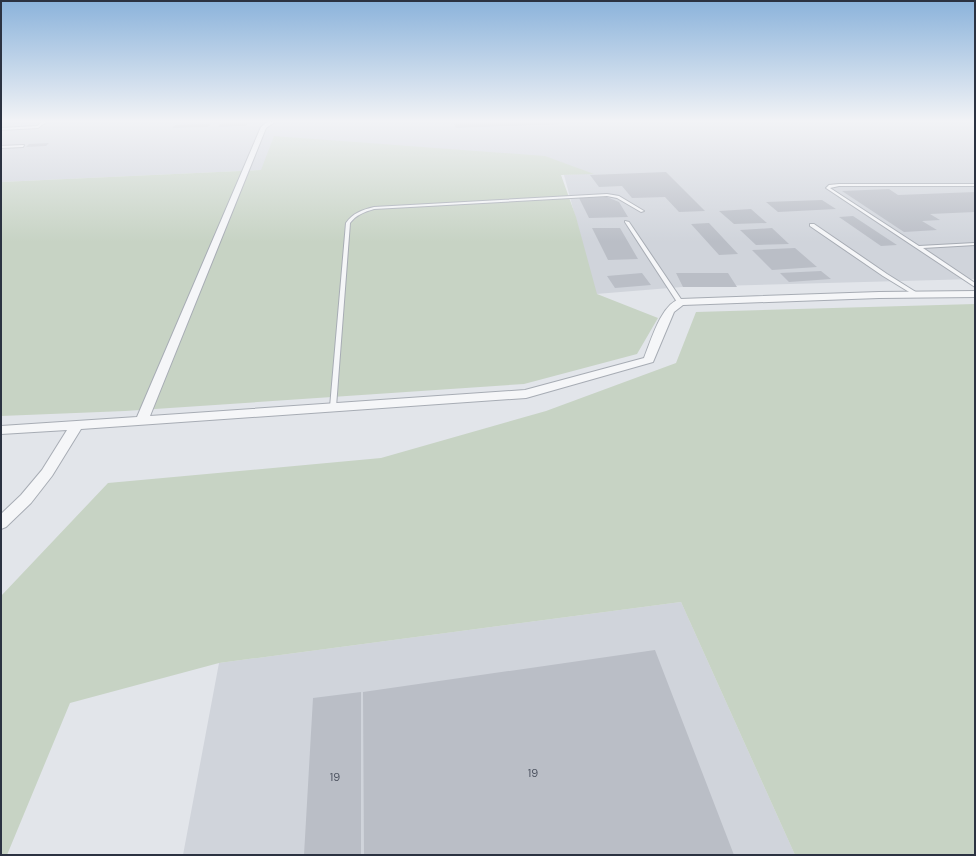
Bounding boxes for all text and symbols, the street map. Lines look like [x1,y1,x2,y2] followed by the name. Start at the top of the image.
[528,766,538,780] house number: 19
[330,770,340,784] house number: 19

